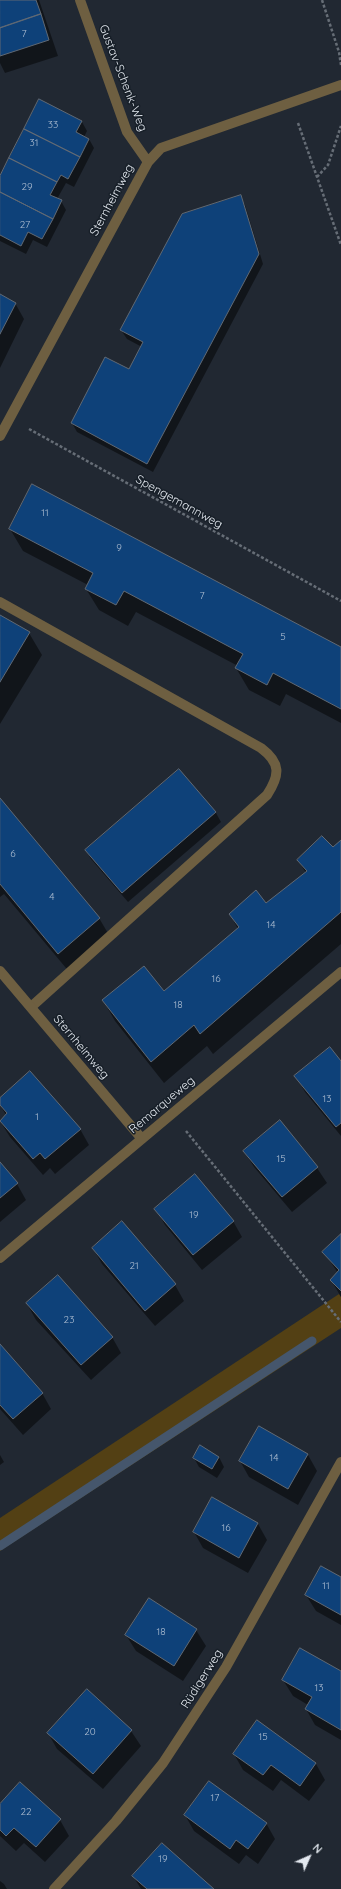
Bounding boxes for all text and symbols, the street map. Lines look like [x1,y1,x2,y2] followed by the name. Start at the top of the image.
[96,23,150,133] street label: Gustav-Schenk-Weg
[21,28,27,40] house number: 7
[48,119,58,131] house number: 33
[30,137,38,149] house number: 31
[87,162,137,238] street label: Sternheimweg
[21,181,33,193] house number: 29
[20,219,30,231] house number: 27
[133,472,225,532] street label: Spengemannweg
[41,507,49,519] house number: 11
[116,542,122,554] house number: 9
[199,590,205,602] house number: 7
[280,631,286,643] house number: 5
[10,848,16,860] house number: 6
[49,891,55,903] house number: 4
[267,919,275,931] house number: 14
[211,973,221,985] house number: 16
[173,999,183,1011] house number: 18
[50,1012,112,1082] street label: Sternheimweg
[126,1073,198,1137] street label: Remarqueweg
[323,1093,331,1105] house number: 13
[35,1111,39,1123] house number: 1
[276,1153,286,1165] house number: 15
[189,1209,199,1221] house number: 19
[129,1260,139,1272] house number: 21
[64,1314,74,1326] house number: 23
[270,1452,278,1464] house number: 14
[221,1522,231,1534] house number: 16
[322,1580,330,1592] house number: 11
[156,1626,166,1638] house number: 18
[178,1647,226,1711] street label: Rüdigerweg
[315,1682,323,1694] house number: 13
[84,1726,96,1738] house number: 20
[258,1731,268,1743] house number: 15
[211,1792,219,1804] house number: 17
[20,1806,32,1818] house number: 22
[289,1837,329,1877] north arrow
[310,1841,325,1856] text: N
[158,1853,168,1865] house number: 19

